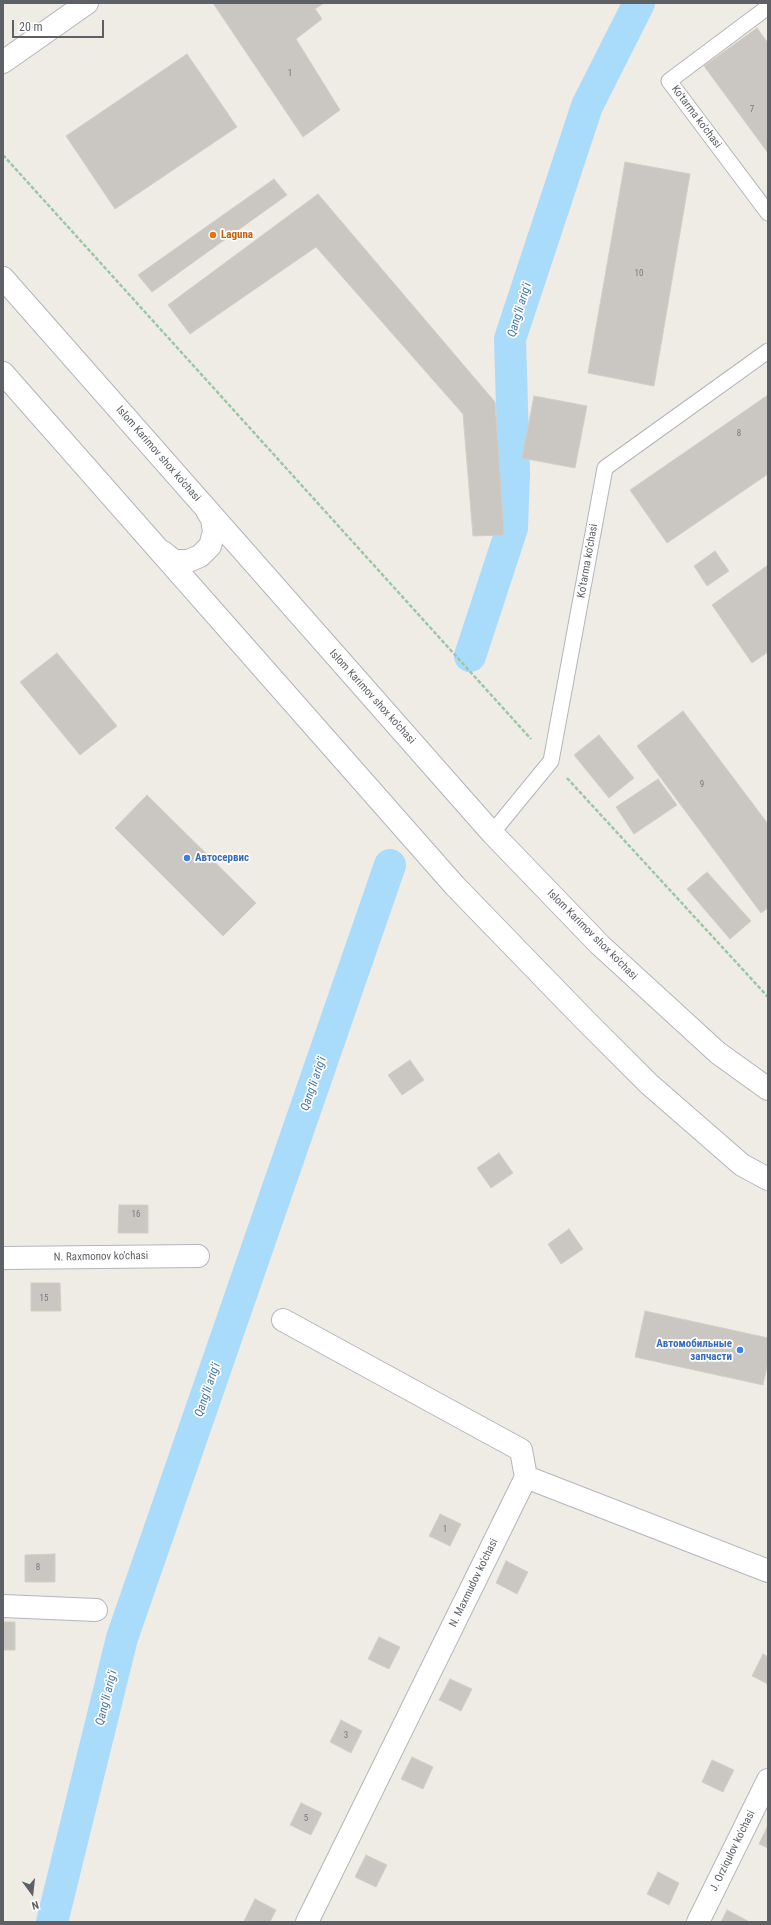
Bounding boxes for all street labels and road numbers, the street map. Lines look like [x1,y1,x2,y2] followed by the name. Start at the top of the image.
[668,83,724,151] street label: Ko'tarma ko'chasi
[113,403,203,505] street label: Islom Karimov shox ko'chasi
[575,523,601,599] street label: Ko'tarma ko'chasi
[326,647,418,747] street label: Islom Karimov shox ko'chasi
[544,887,640,983] street label: Islom Karimov shox ko'chasi
[54,1250,148,1264] street label: N. Raxmonov ko'chasi
[447,1537,501,1629] street label: N. Maxmudov ko'chasi
[708,1808,758,1894] street label: J. Orziqulov ko'chasi

